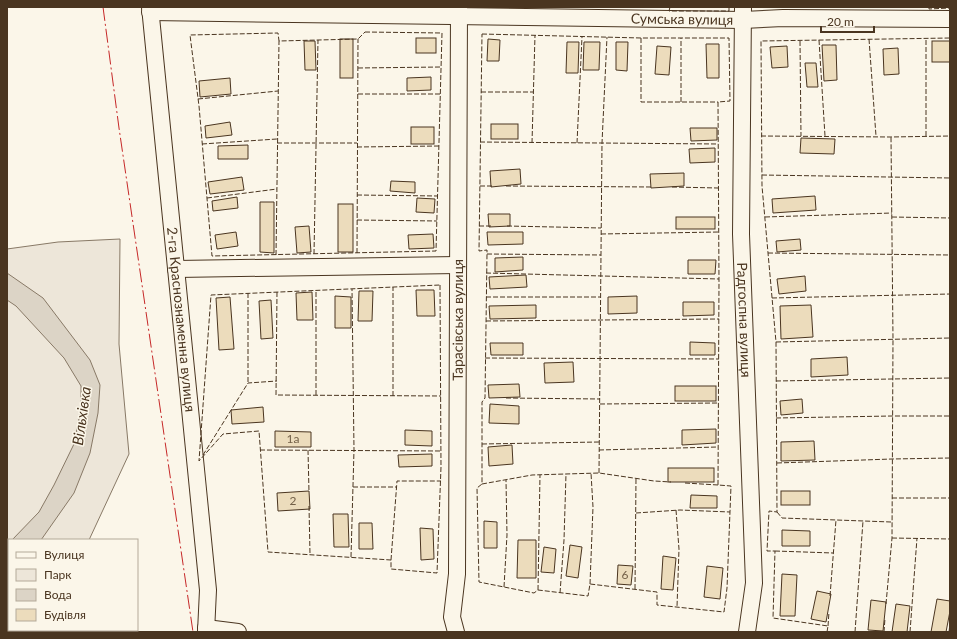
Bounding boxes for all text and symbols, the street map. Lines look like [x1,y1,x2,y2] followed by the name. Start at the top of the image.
[821,8,874,34] scale bar
[631,9,733,28] street label: Сумська вулиця
[827,14,854,29] text: 20 m
[164,226,199,413] street label: 2-га Краснознаменна вулиця
[449,259,466,381] street label: Тарасівська вулиця
[734,262,755,378] street label: Радгоспна вулиця
[68,385,94,446] water label: Вільхівка
[287,431,299,446] house number: 1а
[290,493,297,508] house number: 2
[8,539,138,631] legend
[44,547,84,562] text: Вулиця
[44,567,72,582] text: Парк
[622,567,629,582] house number: 6
[44,587,72,602] text: Вода
[44,607,86,622] text: Будівля

